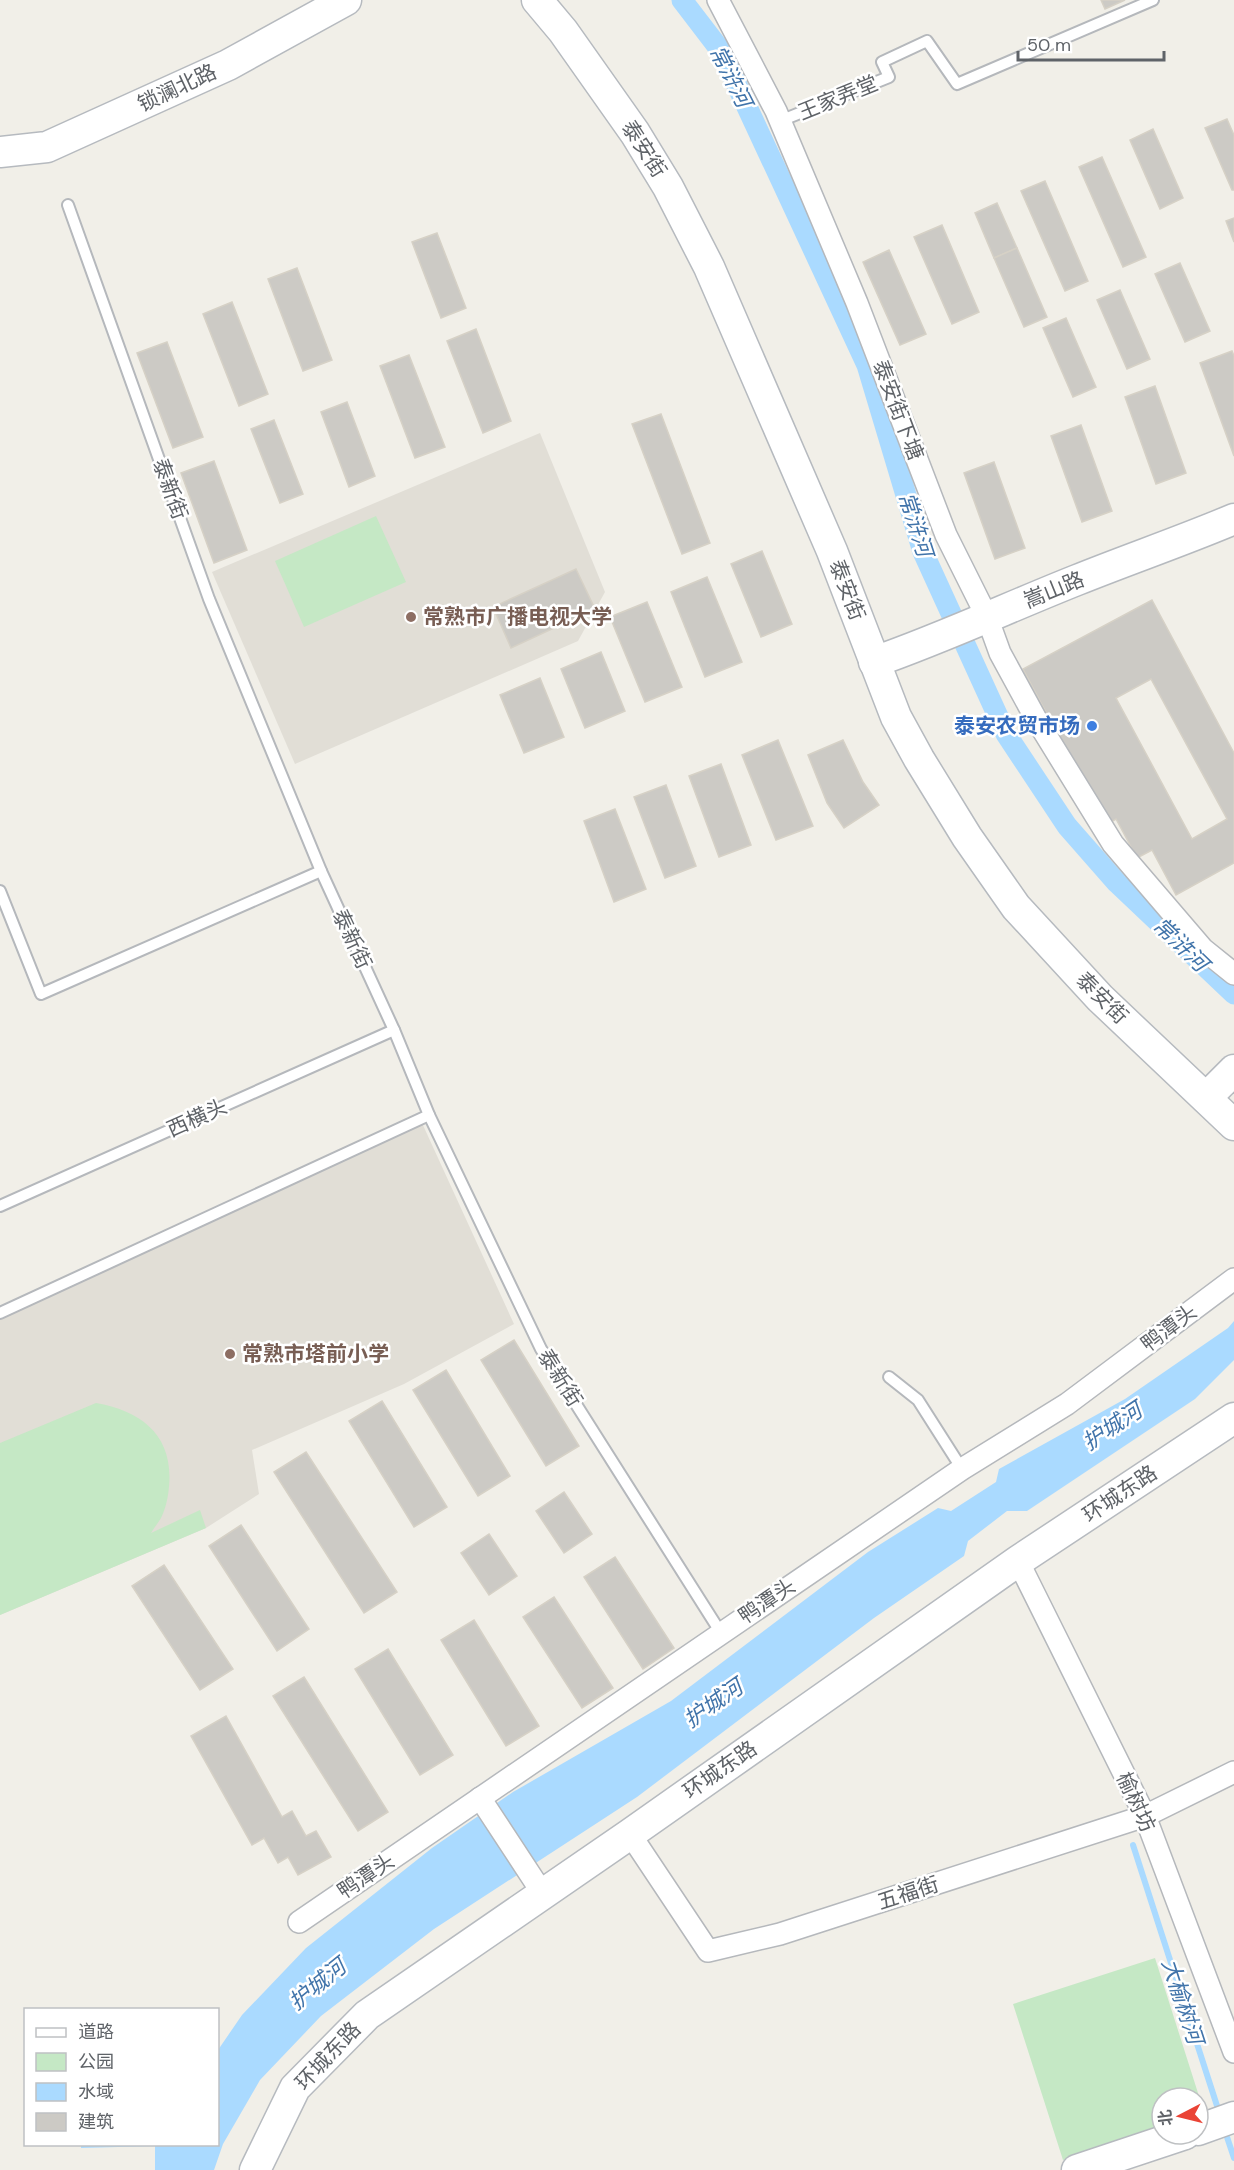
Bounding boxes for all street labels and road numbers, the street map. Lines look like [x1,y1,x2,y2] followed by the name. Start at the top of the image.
[133,58,221,118] street label: 锁澜北路
[794,69,882,127] street label: 王家弄堂
[615,115,673,183] street label: 泰安街
[866,356,930,464] street label: 泰安街下塘
[146,455,194,523] street label: 泰新街
[823,556,871,624] street label: 泰安街
[1020,565,1088,615] street label: 嵩山路
[326,905,378,973] street label: 泰新街
[1070,966,1134,1030] street label: 泰安街
[163,1092,231,1144] street label: 西横头
[1135,1298,1203,1358] street label: 鸭潭头
[531,1344,589,1412] street label: 泰新街
[1077,1459,1163,1529] street label: 环城东路
[733,1572,801,1630] street label: 鸭潭头
[678,1734,762,1806] street label: 环城东路
[1110,1768,1162,1836] street label: 榆树坊
[332,1847,400,1905] street label: 鸭潭头
[874,1870,942,1916] street label: 五福街
[289,2016,367,2096] street label: 环城东路

